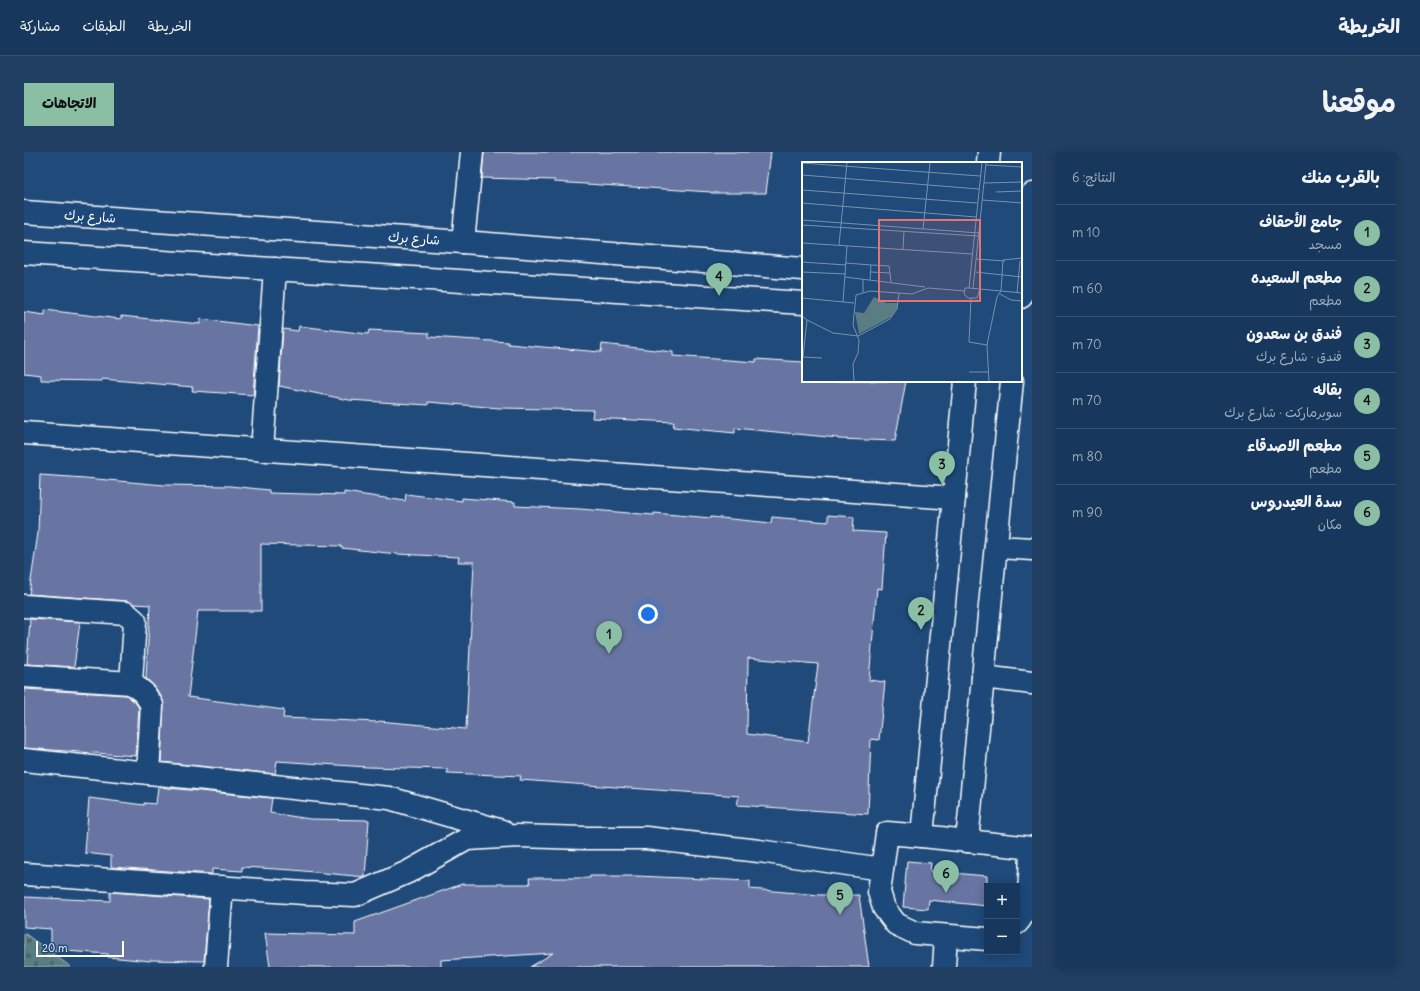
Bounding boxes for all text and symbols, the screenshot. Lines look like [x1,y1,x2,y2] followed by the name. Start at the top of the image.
[1338,14,1400,38] text: الخريطة
[20,17,60,35] text: مشاركة
[82,17,126,35] text: الطبقات
[148,17,191,35] text: الخريطة
[24,83,114,126] button: الاتجاهات
[1322,84,1396,120] text: موقعنا
[802,162,1022,382] inset map
[1301,166,1380,188] text: بالقرب منك
[1072,169,1116,186] text: النتائج: 6
[64,206,116,228] street label: شارع برك
[1259,212,1342,231] text: جامع الأحقاف
[1072,224,1100,241] text: 10 m
[1364,224,1370,241] text: 1
[388,228,440,250] street label: شارع برك
[1309,236,1342,253] text: مسجد
[706,263,732,296] pin: 4
[1251,268,1342,287] text: مطعم السعيده
[1072,280,1103,297] text: 60 m
[1363,280,1371,297] text: 2
[1309,292,1342,309] text: مطعم
[1246,324,1342,343] text: فندق بن سعدون
[1072,336,1101,353] text: 70 m
[1363,336,1371,353] text: 3
[1256,348,1342,365] text: فندق · شارع برك
[1313,380,1342,399] text: بقاله
[1072,392,1101,409] text: 70 m
[1363,392,1371,409] text: 4
[1224,404,1342,421] text: سوبرماركت · شارع برك
[1247,436,1342,455] text: مطعم الاصدقاء
[1072,448,1103,465] text: 80 m
[1363,448,1371,465] text: 5
[929,451,955,484] pin: 3
[1309,460,1342,477] text: مطعم
[1251,492,1342,511] text: سدة العيدروس
[1072,504,1103,521] text: 90 m
[1363,504,1371,521] text: 6
[1318,516,1342,533] text: مكان
[908,597,934,630] pin: 2
[638,604,658,624] your location
[596,621,622,654] pin: 1
[933,860,959,893] pin: 6
[827,882,853,915] pin: 5
[984,883,1020,955] map controls
[984,883,1020,919] button: +
[984,919,1020,955] button: −
[36,939,124,958] scale bar
[42,941,68,955] text: 20 m

